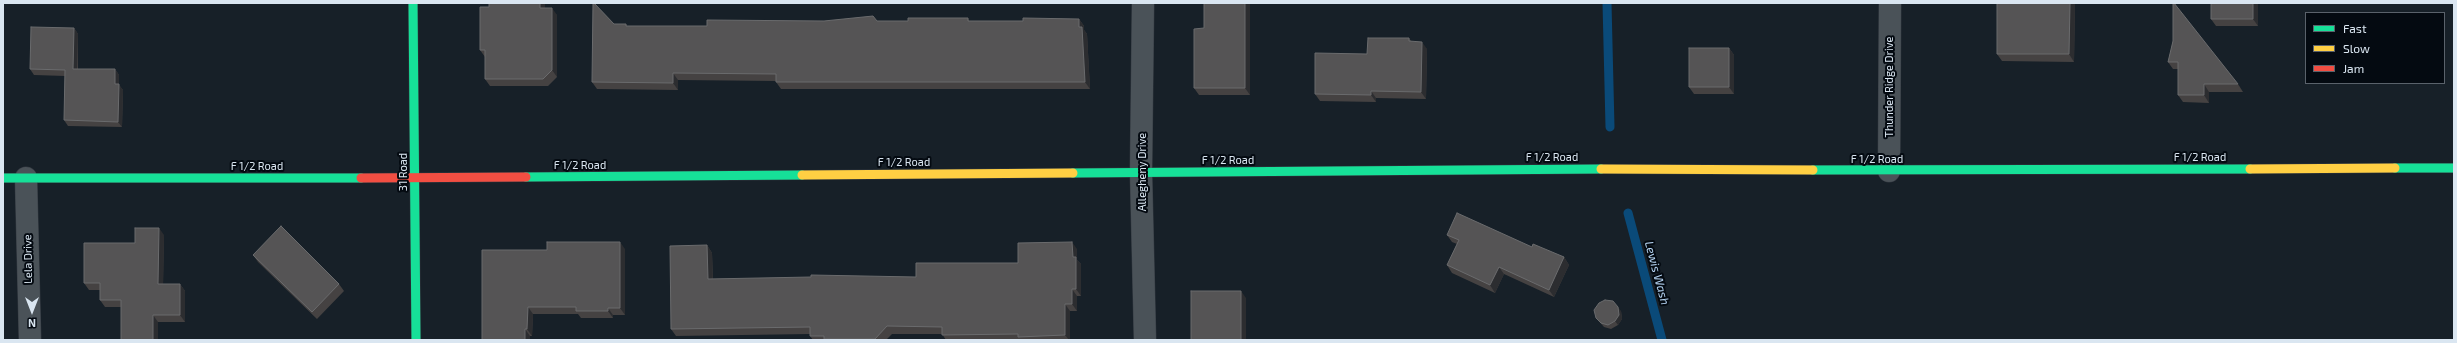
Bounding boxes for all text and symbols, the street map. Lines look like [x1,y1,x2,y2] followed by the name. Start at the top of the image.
[2305,12,2445,84] legend
[2343,21,2366,35] text: Fast
[1882,37,1896,137] street label: Thunder Ridge Drive
[2343,41,2370,55] text: Slow
[2343,61,2364,75] text: Jam
[1135,133,1149,211] street label: Allegheny Drive
[1526,150,1578,164] street label: F 1/2 Road
[2174,150,2226,164] street label: F 1/2 Road
[1851,152,1903,166] street label: F 1/2 Road
[396,153,410,191] street label: 31 Road
[1202,153,1254,167] street label: F 1/2 Road
[878,155,930,169] street label: F 1/2 Road
[554,158,606,172] street label: F 1/2 Road
[231,159,283,173] street label: F 1/2 Road
[21,234,35,284] street label: Lela Drive
[1642,240,1672,306] water label: Lewis Wash
[12,291,52,331] north arrow
[28,317,36,330] text: N

